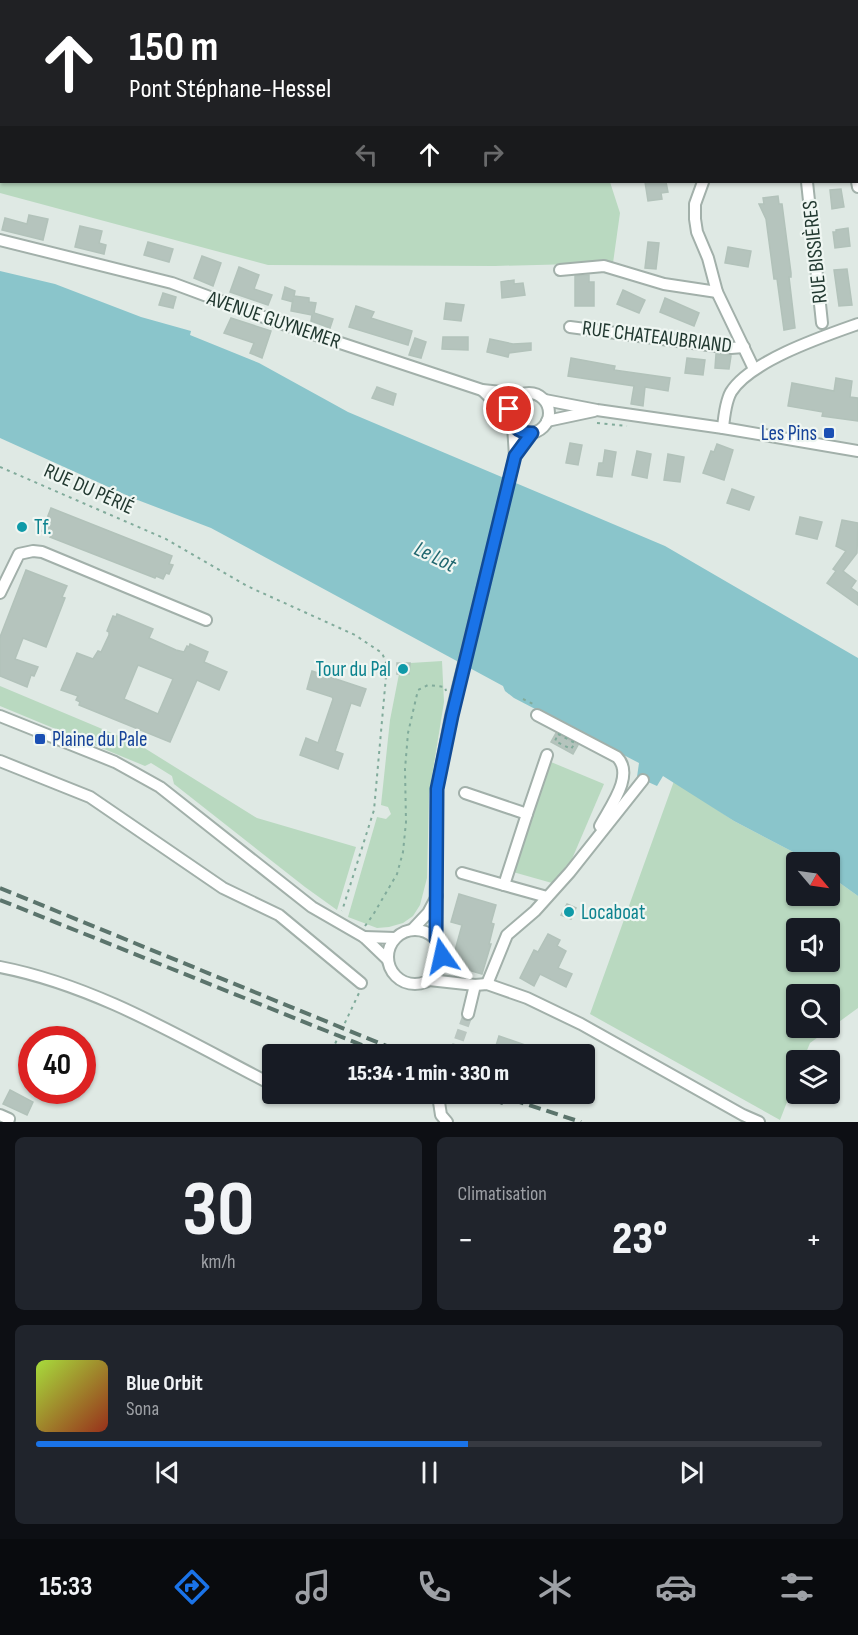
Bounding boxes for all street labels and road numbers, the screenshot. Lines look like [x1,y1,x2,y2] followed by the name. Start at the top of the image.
[797,199,833,305] street label: RUE BISSIÈRES
[203,285,344,355] street label: AVENUE GUYNEMER
[581,315,733,359] street label: RUE CHATEAUBRIAND
[40,458,138,520] street label: RUE DU PÉRIÉ

